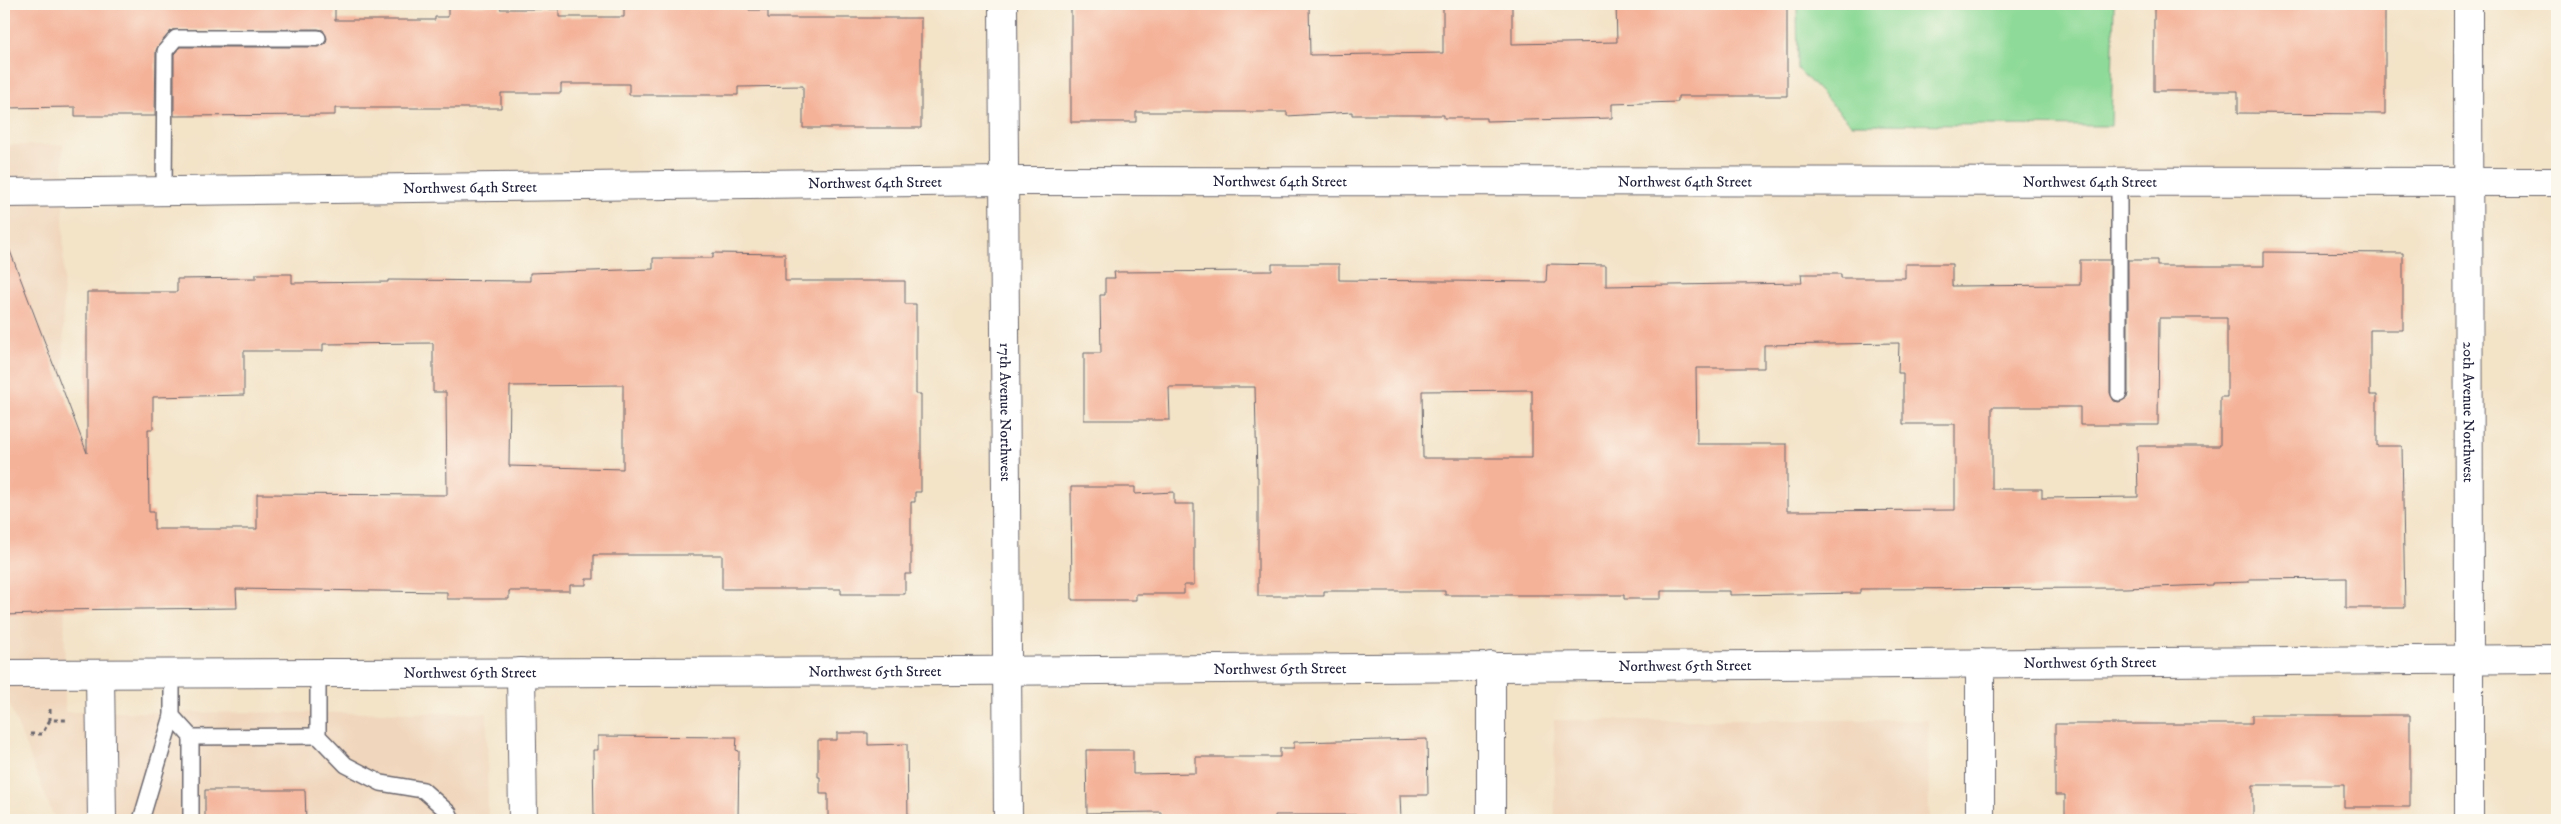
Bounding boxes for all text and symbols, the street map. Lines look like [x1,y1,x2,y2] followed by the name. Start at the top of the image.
[1213,172,1347,191] street label: Northwest 64th Street
[1618,172,1752,191] street label: Northwest 64th Street
[808,173,942,193] street label: Northwest 64th Street
[2023,173,2157,192] street label: Northwest 64th Street
[403,178,537,198] street label: Northwest 64th Street
[995,342,1015,482] street label: 17th Avenue Northwest
[2459,342,2478,483] street label: 20th Avenue Northwest
[2023,653,2157,673] street label: Northwest 65th Street
[1618,656,1752,676] street label: Northwest 65th Street
[1213,659,1347,679] street label: Northwest 65th Street
[808,662,942,681] street label: Northwest 65th Street
[403,663,537,683] street label: Northwest 65th Street

